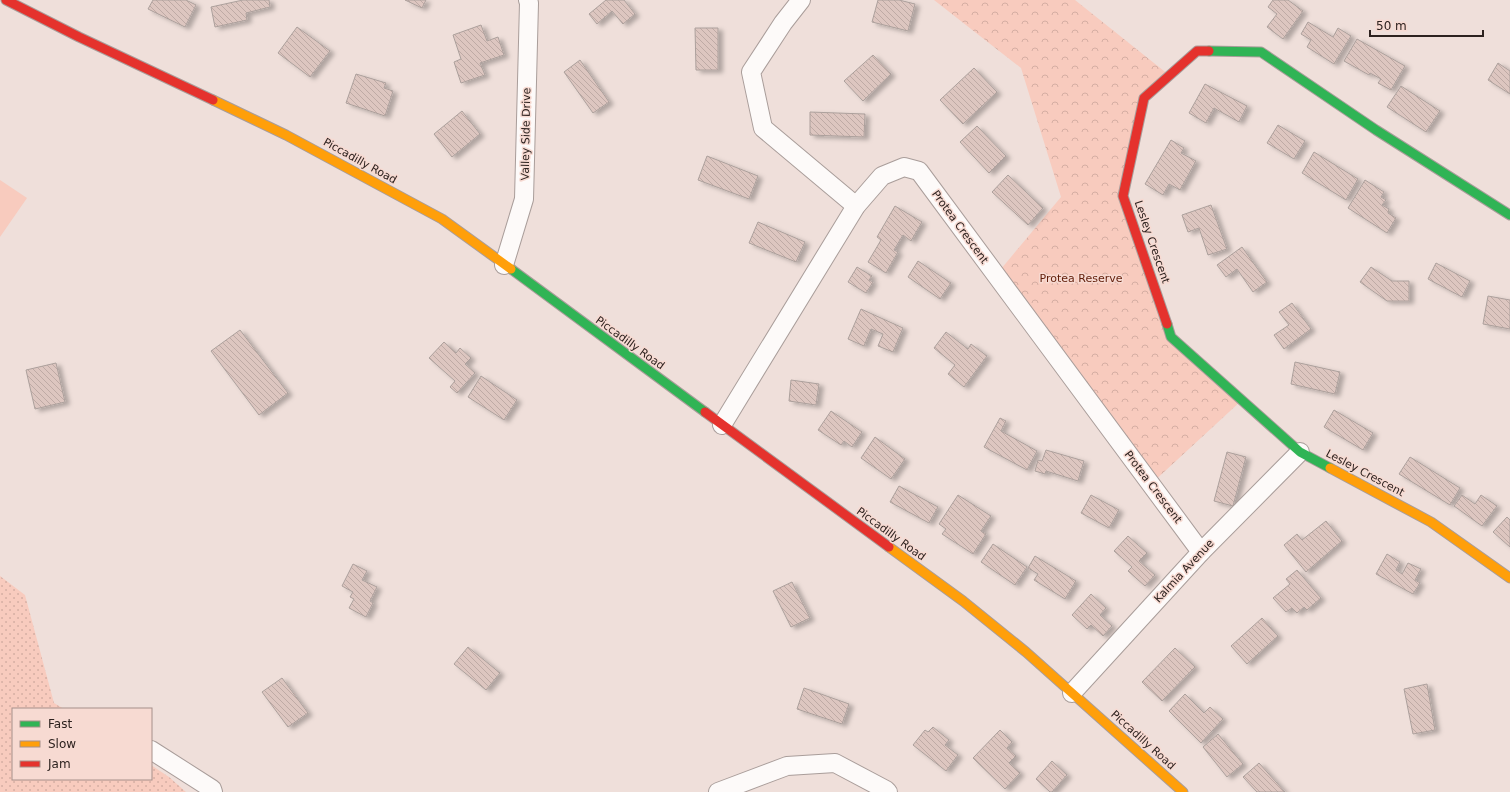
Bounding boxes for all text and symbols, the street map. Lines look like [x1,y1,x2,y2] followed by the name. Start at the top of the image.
[1370,12,1483,38] scale bar
[1376,19,1407,33] text: 50 m
[519,87,533,181] street label: Valley Side Drive
[321,135,399,187] street label: Piccadilly Road
[929,188,991,267] street label: Protea Crescent
[1132,199,1173,286] street label: Lesley Crescent
[1040,272,1123,285] park label: Protea Reserve
[593,314,667,372] street label: Piccadilly Road
[1324,447,1407,499] street label: Lesley Crescent
[1122,448,1185,526] street label: Protea Crescent
[854,505,928,563] street label: Piccadilly Road
[1151,537,1217,605] street label: Kalmia Avenue
[12,708,152,780] legend
[1108,708,1178,772] street label: Piccadilly Road
[48,717,72,731] text: Fast
[48,737,76,751] text: Slow
[47,757,71,771] text: Jam

